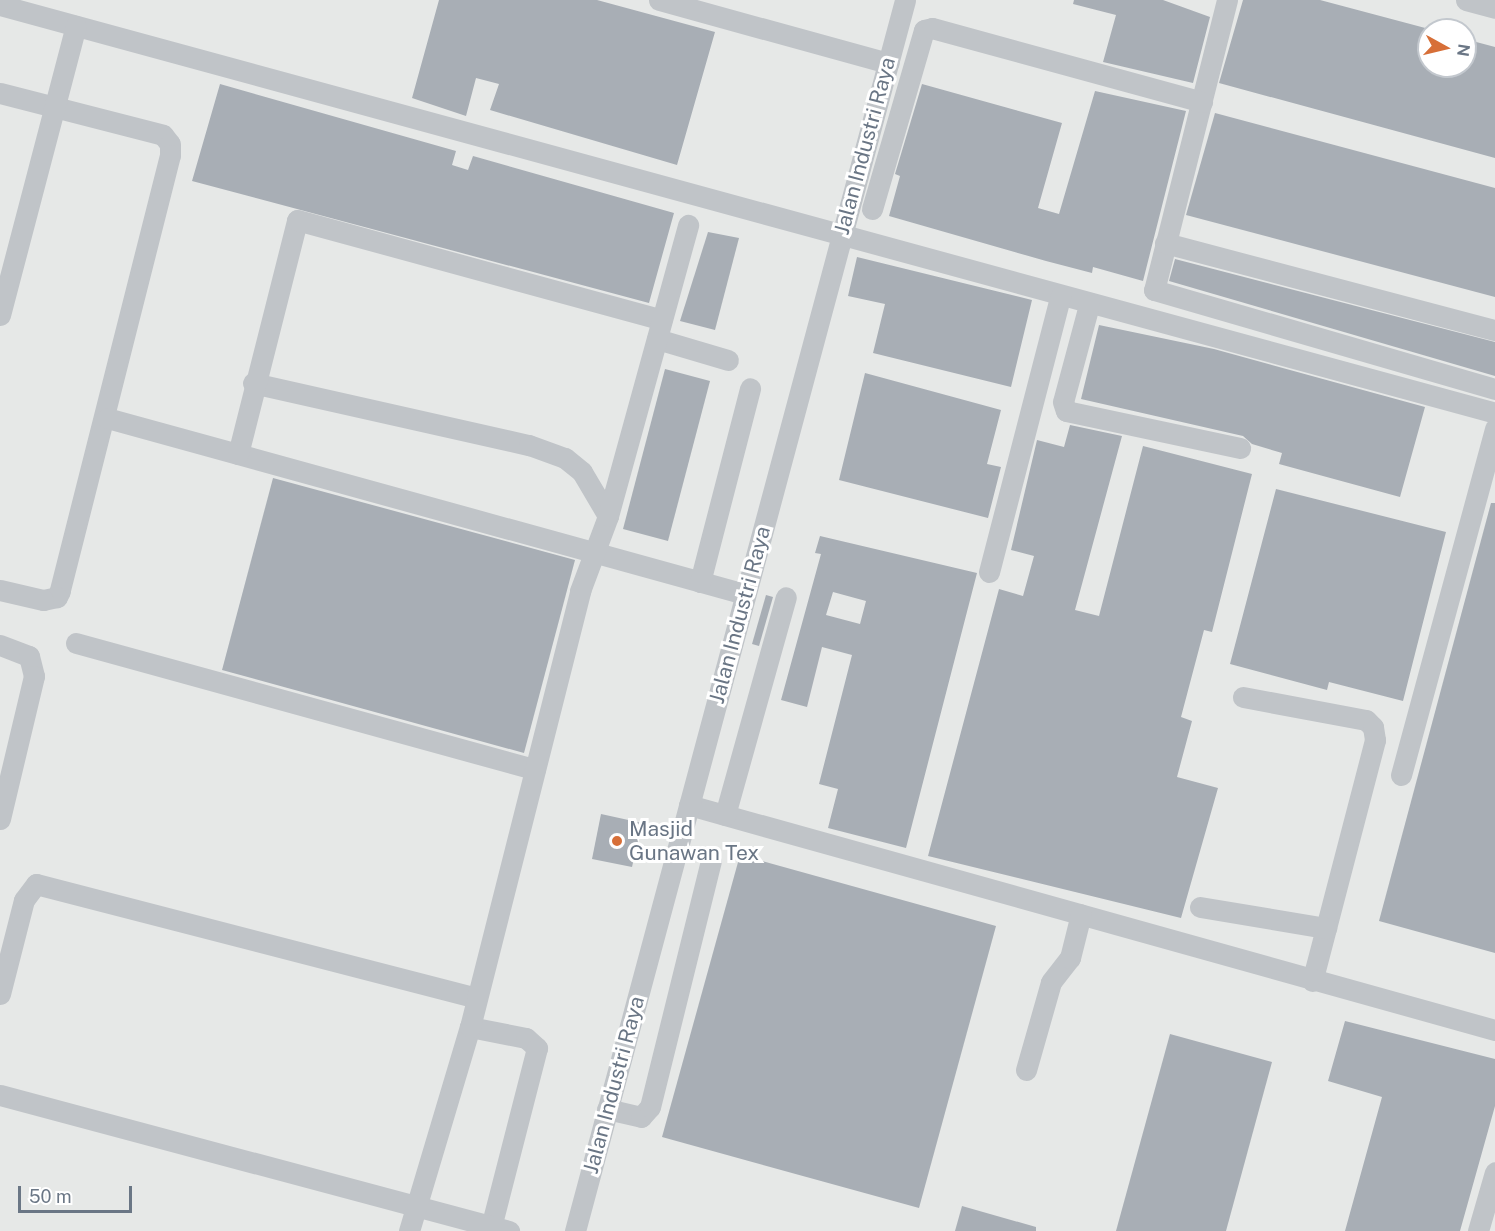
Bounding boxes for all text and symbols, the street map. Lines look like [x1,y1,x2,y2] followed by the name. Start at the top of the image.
[1417,18,1477,78] north arrow
[1453,43,1474,58] text: N
[829,55,901,237] street label: Jalan Industri Raya
[704,524,776,706] street label: Jalan Industri Raya
[629,816,759,866] place label: Masjid Gunawan Tex
[610,834,624,848] marker: Masjid Gunawan Tex
[578,994,650,1176] street label: Jalan Industri Raya
[21,1174,135,1212] scale bar
[29,1186,72,1207] text: 50 m

